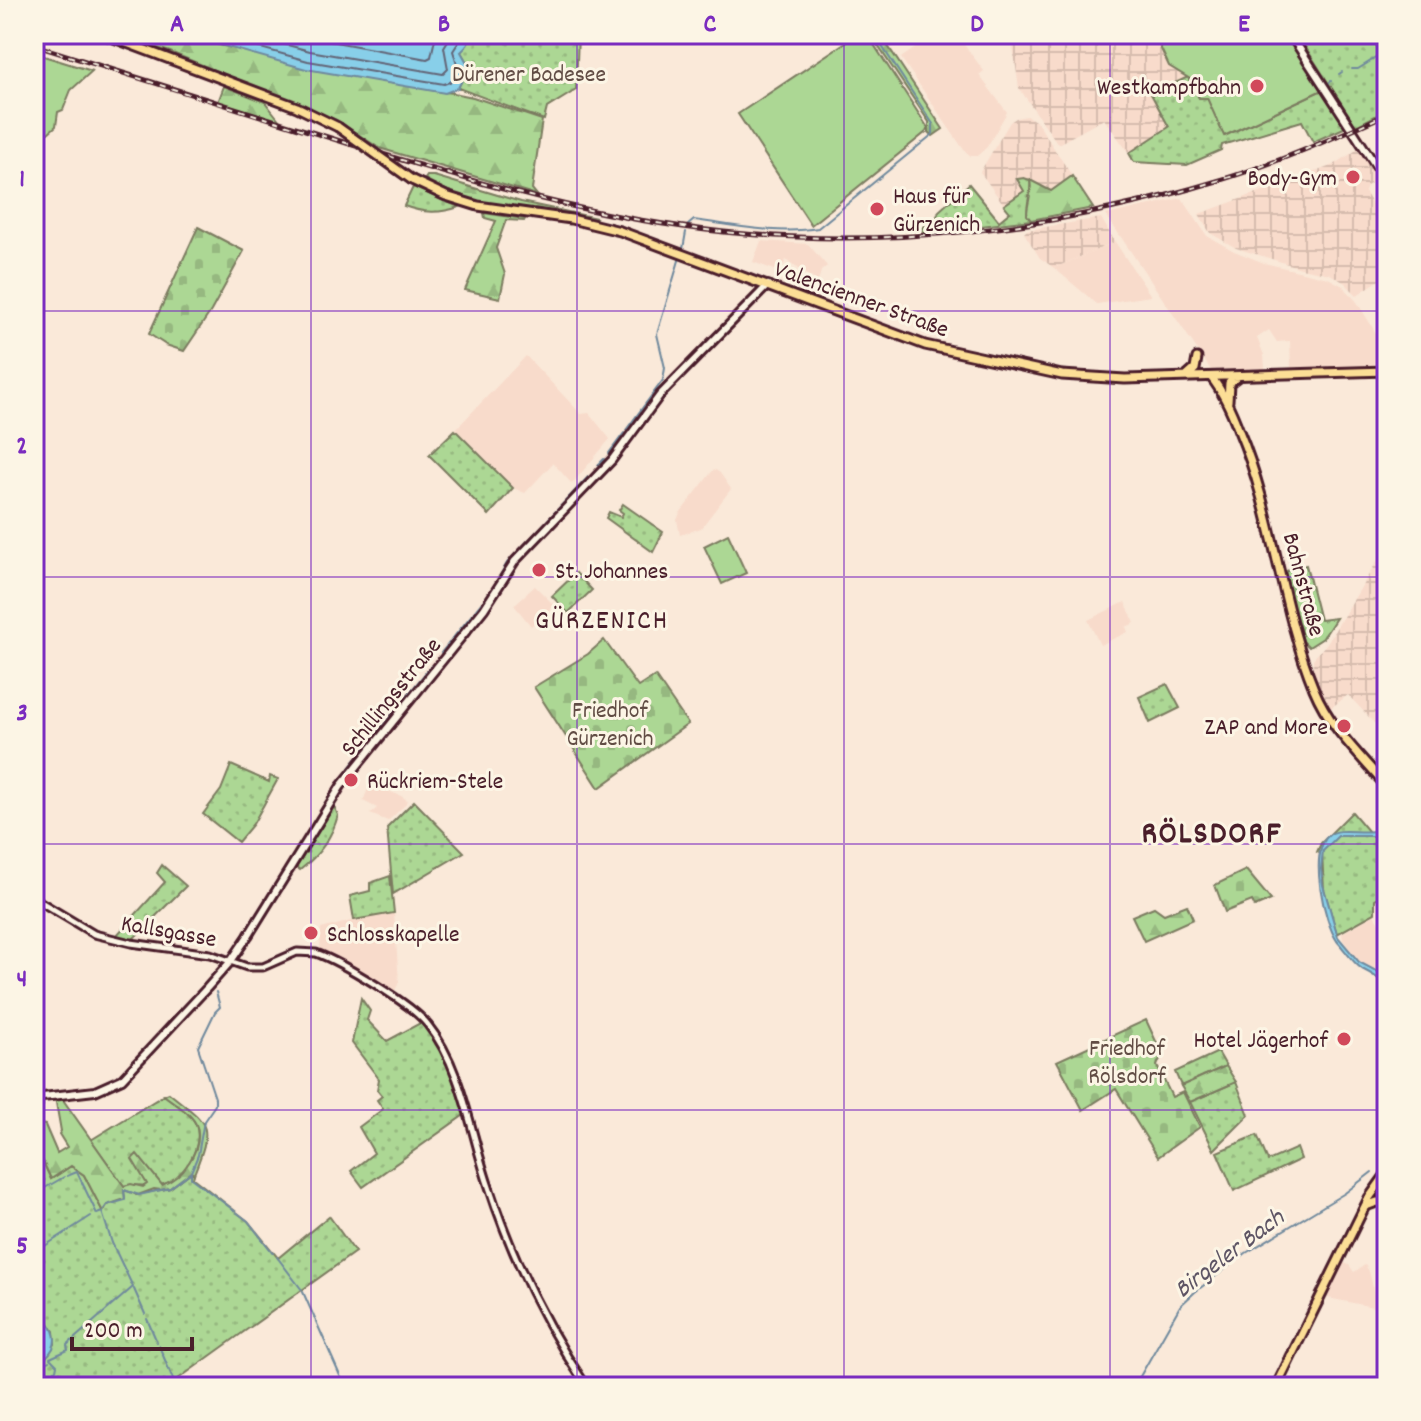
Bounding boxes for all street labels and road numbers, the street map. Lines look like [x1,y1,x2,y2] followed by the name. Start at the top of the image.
[769,253,953,348] street label: Valencienner Straße
[1272,529,1332,640] street label: Bahnstraße
[334,631,451,765] street label: Schillingsstraße
[118,908,219,958] street label: Kallsgasse

